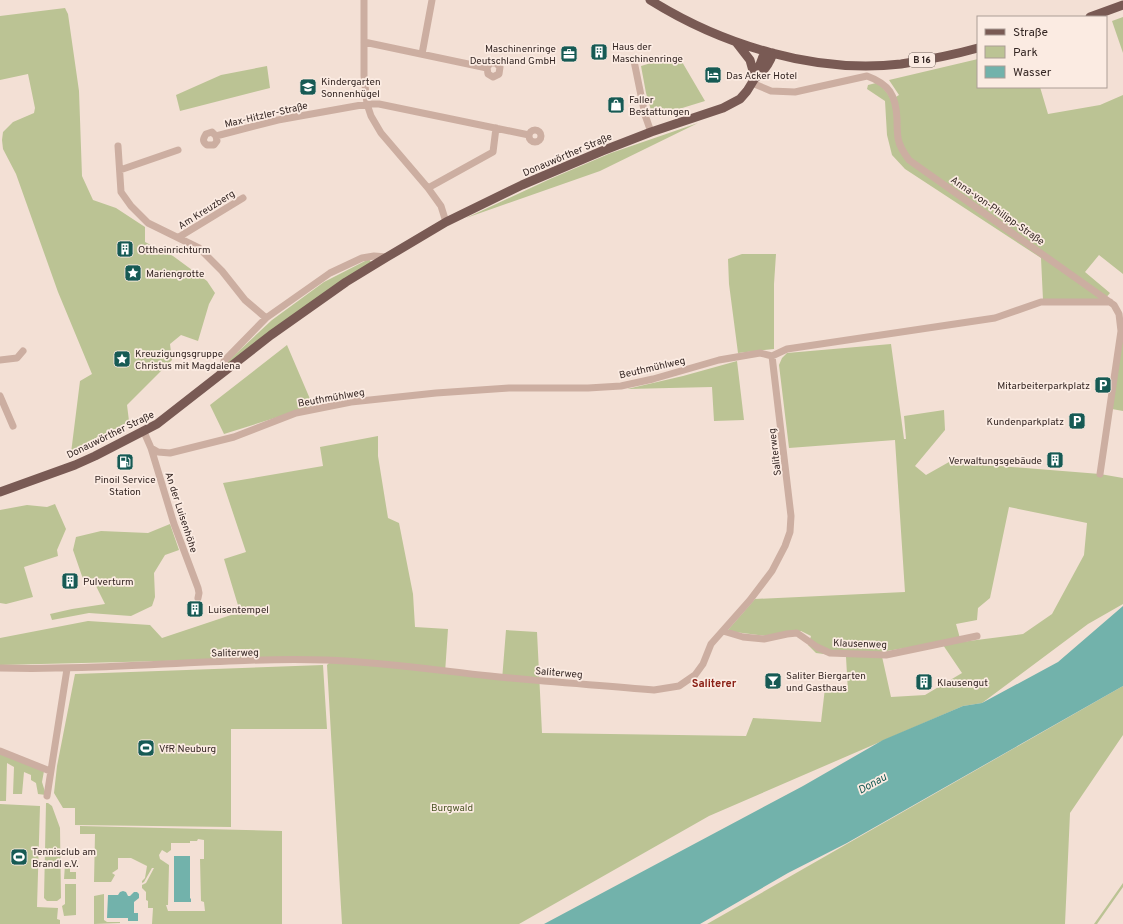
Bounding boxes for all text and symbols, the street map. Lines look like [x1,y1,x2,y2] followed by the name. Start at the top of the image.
[977,16,1107,88] legend
[1013,25,1048,41] text: Straße
[612,41,683,66] place label: Haus der Maschinenringe
[589,42,609,62] building icon: Haus der Maschinenringe
[470,43,556,68] place label: Maschinenringe Deutschland GmbH
[559,44,579,64] office icon: Maschinenringe Deutschland GmbH
[1013,45,1038,61] text: Park
[909,53,935,67] road number: B 16
[703,65,723,85] hotel icon: Das Acker Hotel
[1013,65,1052,81] text: Wasser
[726,70,797,83] place label: Das Acker Hotel
[321,76,381,101] place label: Kindergarten Sonnenhügel
[298,77,318,97] school or university icon: Kindergarten Sonnenhügel
[629,94,690,119] place label: Faller Bestattungen
[606,95,626,115] shop icon: Faller Bestattungen
[223,100,309,131] street label: Max-Hitzler-Straße
[521,131,614,180] street label: Donauwörther Straße
[948,174,1047,249] street label: Anna-von-Philipp-Straße
[176,188,238,233] street label: Am Kreuzberg
[115,239,135,259] building icon: Ottheinrichturm
[138,244,210,257] place label: Ottheinrichturm
[123,263,143,283] place icon: Mariengrotte
[146,268,204,281] place label: Mariengrotte
[135,348,240,373] place label: Kreuzigungsgruppe Christus mit Magdalena
[112,349,132,369] place icon: Kreuzigungsgruppe Christus mit Magdalena
[618,355,687,382] street label: Beuthmühlweg
[1093,375,1113,395] parking icon: Mitarbeiterparkplatz
[997,380,1090,393] place label: Mitarbeiterparkplatz
[297,386,366,411] street label: Beuthmühlweg
[65,409,157,462] street label: Donauwörther Straße
[1067,411,1087,431] parking icon: Kundenparkplatz
[987,416,1064,429] place label: Kundenparkplatz
[766,427,785,476] street label: Saliterweg
[1045,450,1065,470] building icon: Verwaltungsgebäude
[115,452,135,472] fuel station icon: Pinoil Service Station
[948,455,1042,468] place label: Verwaltungsgebäude
[161,470,200,554] street label: An der Luisenhöhe
[94,474,156,499] place label: Pinoil Service Station
[60,571,80,591] building icon: Pulverturm
[83,576,134,589] place label: Pulverturm
[185,599,205,619] building icon: Luisentempel
[208,604,269,617] place label: Luisentempel
[833,637,887,652] street label: Klausenweg
[211,647,259,660] street label: Saliterweg
[535,665,583,682] street label: Saliterweg
[786,670,866,695] place label: Saliter Biergarten und Gasthaus
[763,671,783,691] bar icon: Saliter Biergarten und Gasthaus
[914,672,934,692] building icon: Klausengut
[692,677,737,691] district label: Saliterer
[937,677,988,690] place label: Klausengut
[136,738,156,758] sports icon: VfR Neuburg
[159,743,216,756] place label: VfR Neuburg
[856,770,890,797] water label: Donau
[431,802,473,815] park label: Burgwald
[32,846,96,871] place label: Tennisclub am Brandl e.V.
[9,847,29,867] sports icon: Tennisclub am Brandl e.V.

